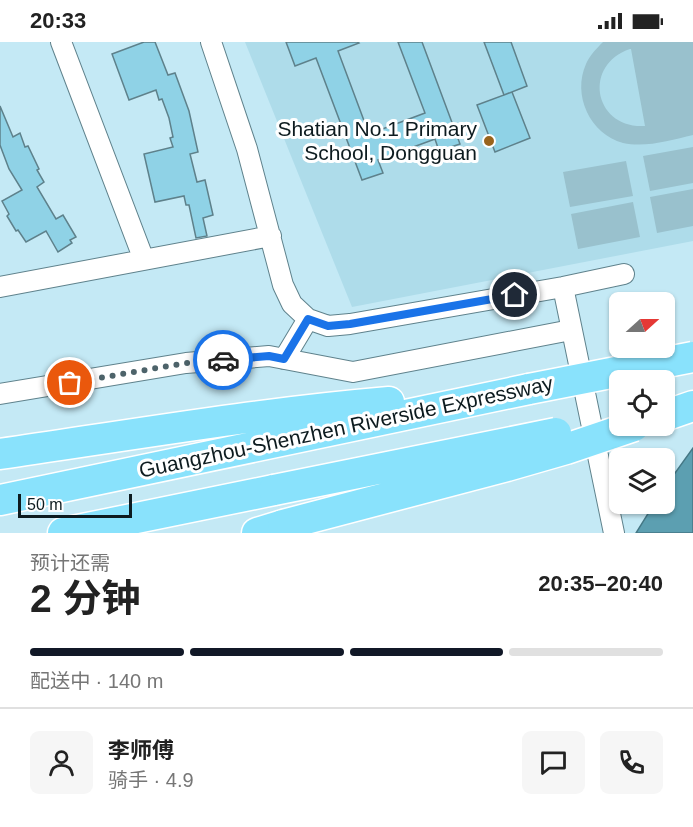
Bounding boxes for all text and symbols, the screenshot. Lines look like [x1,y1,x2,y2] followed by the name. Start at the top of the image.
[30,8,86,33] text: 20:33
[277,117,477,164] place label: Shatian No.1 Primary School, Dongguan
[482,134,496,148] marker: Shatian No.1 Primary School, Dongguan
[489,269,540,320] pin
[498,278,531,311] icon: home
[609,292,675,358] north arrow
[609,292,675,514] map controls
[193,330,253,390] courier
[207,344,240,377] icon: car
[44,357,95,408] pin
[53,366,86,399] icon: bag
[609,370,675,436] button: locate
[137,371,555,482] street label: Guangzhou-Shenzhen Riverside Expressway
[609,448,675,514] button: layers
[18,491,132,519] scale bar
[27,496,63,513] text: 50 m
[30,552,110,574] text: 预计还需
[538,571,663,596] text: 20:35–20:40
[30,577,141,620] text: 2 分钟
[30,670,163,692] text: 配送中 · 140 m
[30,731,93,794] button: person
[522,731,585,794] button: chat
[600,731,663,794] button: phone
[108,738,174,763] text: 李师傅
[108,769,194,791] text: 骑手 · 4.9

